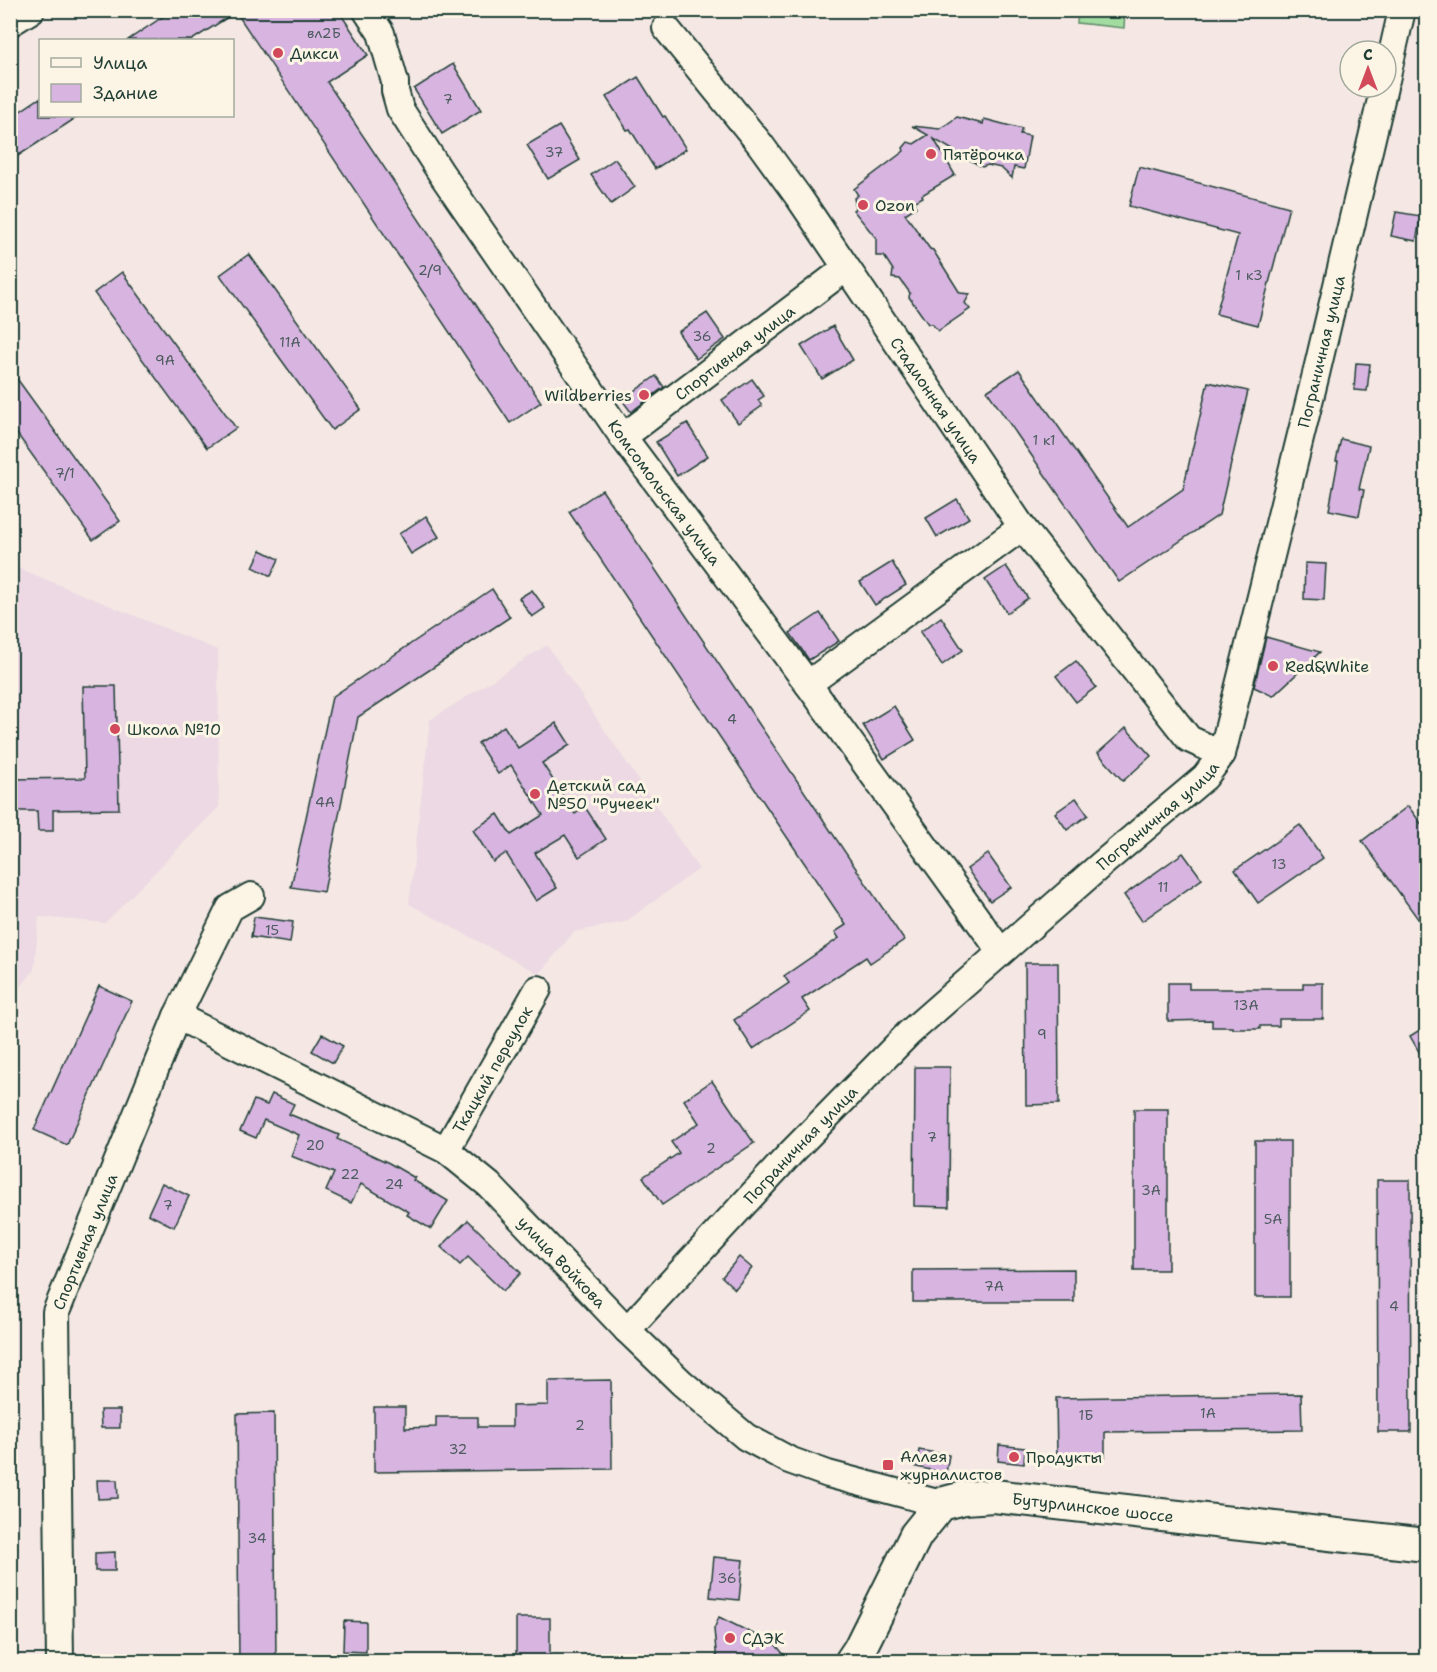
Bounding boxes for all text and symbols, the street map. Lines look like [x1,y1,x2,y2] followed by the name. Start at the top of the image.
[307,24,341,42] house number: вл2Б
[39,39,234,117] legend
[1338,39,1398,99] north arrow
[290,43,339,64] place label: Дикси
[1363,44,1373,65] text: С
[271,46,285,60] marker: Дикси
[93,51,147,75] text: Улица
[93,81,158,105] text: Здание
[443,90,453,108] house number: 7
[545,143,563,161] house number: 37
[943,144,1024,165] place label: Пятёрочка
[924,147,938,161] marker: Пятёрочка
[875,195,915,216] place label: Ozon
[856,198,870,212] marker: Ozon
[418,261,442,279] house number: 2/9
[1235,266,1263,284] house number: 1 к3
[1293,273,1350,430] street label: Пограничная улица
[670,300,799,405] street label: Спортивная улица
[692,327,712,345] house number: 36
[279,333,301,351] house number: 11А
[886,333,986,467] street label: Стадионная улица
[155,351,175,369] house number: 9А
[544,385,632,406] place label: Wildberries
[637,388,651,402] marker: Wildberries
[604,415,726,569] street label: Комсомольская улица
[1032,431,1056,449] house number: 1 к1
[55,464,75,482] house number: 7/1
[1285,656,1369,677] place label: Red&White
[1266,659,1280,673] marker: Red&White
[727,710,737,728] house number: 4
[127,719,221,740] place label: Школа №10
[108,722,122,736] marker: Школа №10
[1092,757,1224,875] street label: Пограничная улица
[547,775,660,814] place label: Детский сад №50 "Ручеек"
[528,787,542,801] marker: Детский сад №50 "Ручеек"
[315,793,335,811] house number: 4А
[1272,855,1286,873] house number: 13
[1157,878,1169,896] house number: 11
[265,921,279,939] house number: 15
[1233,996,1259,1014] house number: 13А
[447,1001,537,1137] street label: Ткацкий переулок
[1037,1025,1047,1043] house number: 9
[739,1081,862,1208] street label: Пограничная улица
[927,1128,937,1146] house number: 7
[305,1136,325,1154] house number: 20
[706,1139,716,1157] house number: 2
[341,1165,359,1183] house number: 22
[47,1170,122,1313] street label: Спортивная улица
[385,1175,404,1193] house number: 24
[1141,1181,1161,1199] house number: 3А
[163,1196,173,1214] house number: 7
[1264,1210,1282,1228] house number: 5А
[513,1211,611,1312] street label: улица Войкова
[984,1277,1004,1295] house number: 7А
[1389,1297,1399,1315] house number: 4
[1200,1404,1216,1422] house number: 1А
[1078,1406,1094,1424] house number: 1Б
[575,1416,585,1434] house number: 2
[449,1440,467,1458] house number: 32
[900,1446,1002,1485] place label: Аллея журналистов
[1026,1447,1102,1468] place label: Продукты
[1007,1450,1021,1464] marker: Продукты
[881,1458,895,1472] marker: Аллея журналистов
[1011,1488,1175,1527] street label: Бутурлинское шоссе
[247,1529,267,1547] house number: 34
[717,1569,737,1587] house number: 36
[742,1628,785,1649] place label: СДЭК
[723,1631,737,1645] marker: СДЭК

